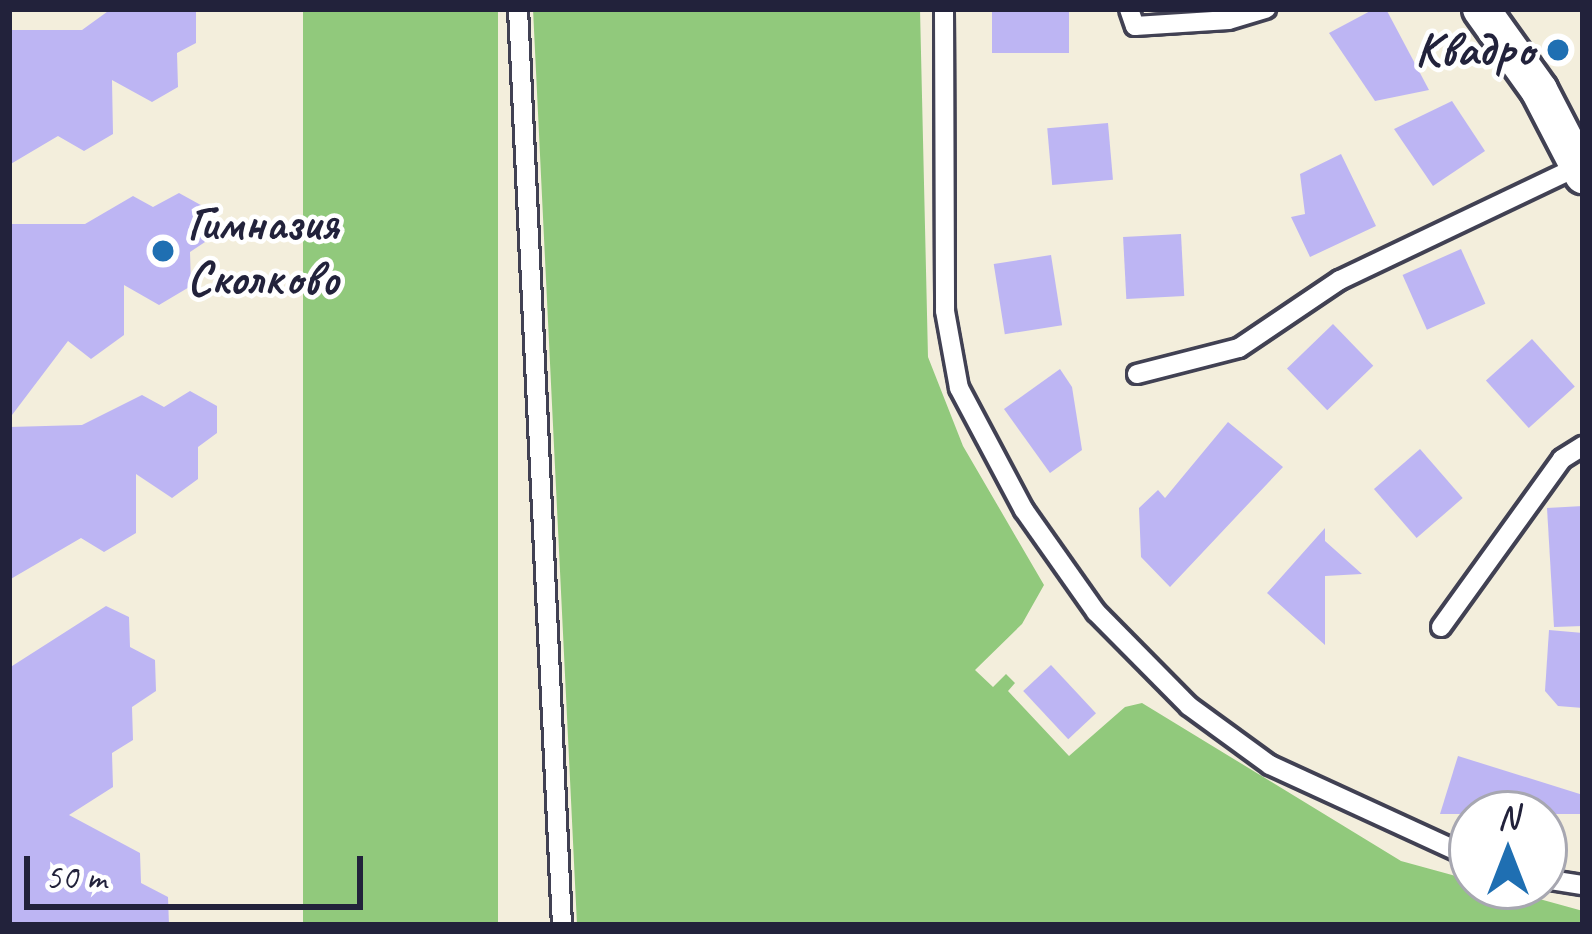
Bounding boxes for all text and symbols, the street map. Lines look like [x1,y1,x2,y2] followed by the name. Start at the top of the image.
[1415,21,1534,79] place label: Квадро
[1545,37,1571,63] marker: Квадро
[187,194,339,307] place label: Гимназия Сколково
[150,238,176,264] marker: Гимназия Сколково
[1448,790,1568,910] north arrow
[1498,796,1518,838] text: N
[30,832,369,906] scale bar
[45,854,106,900] text: 50 m

